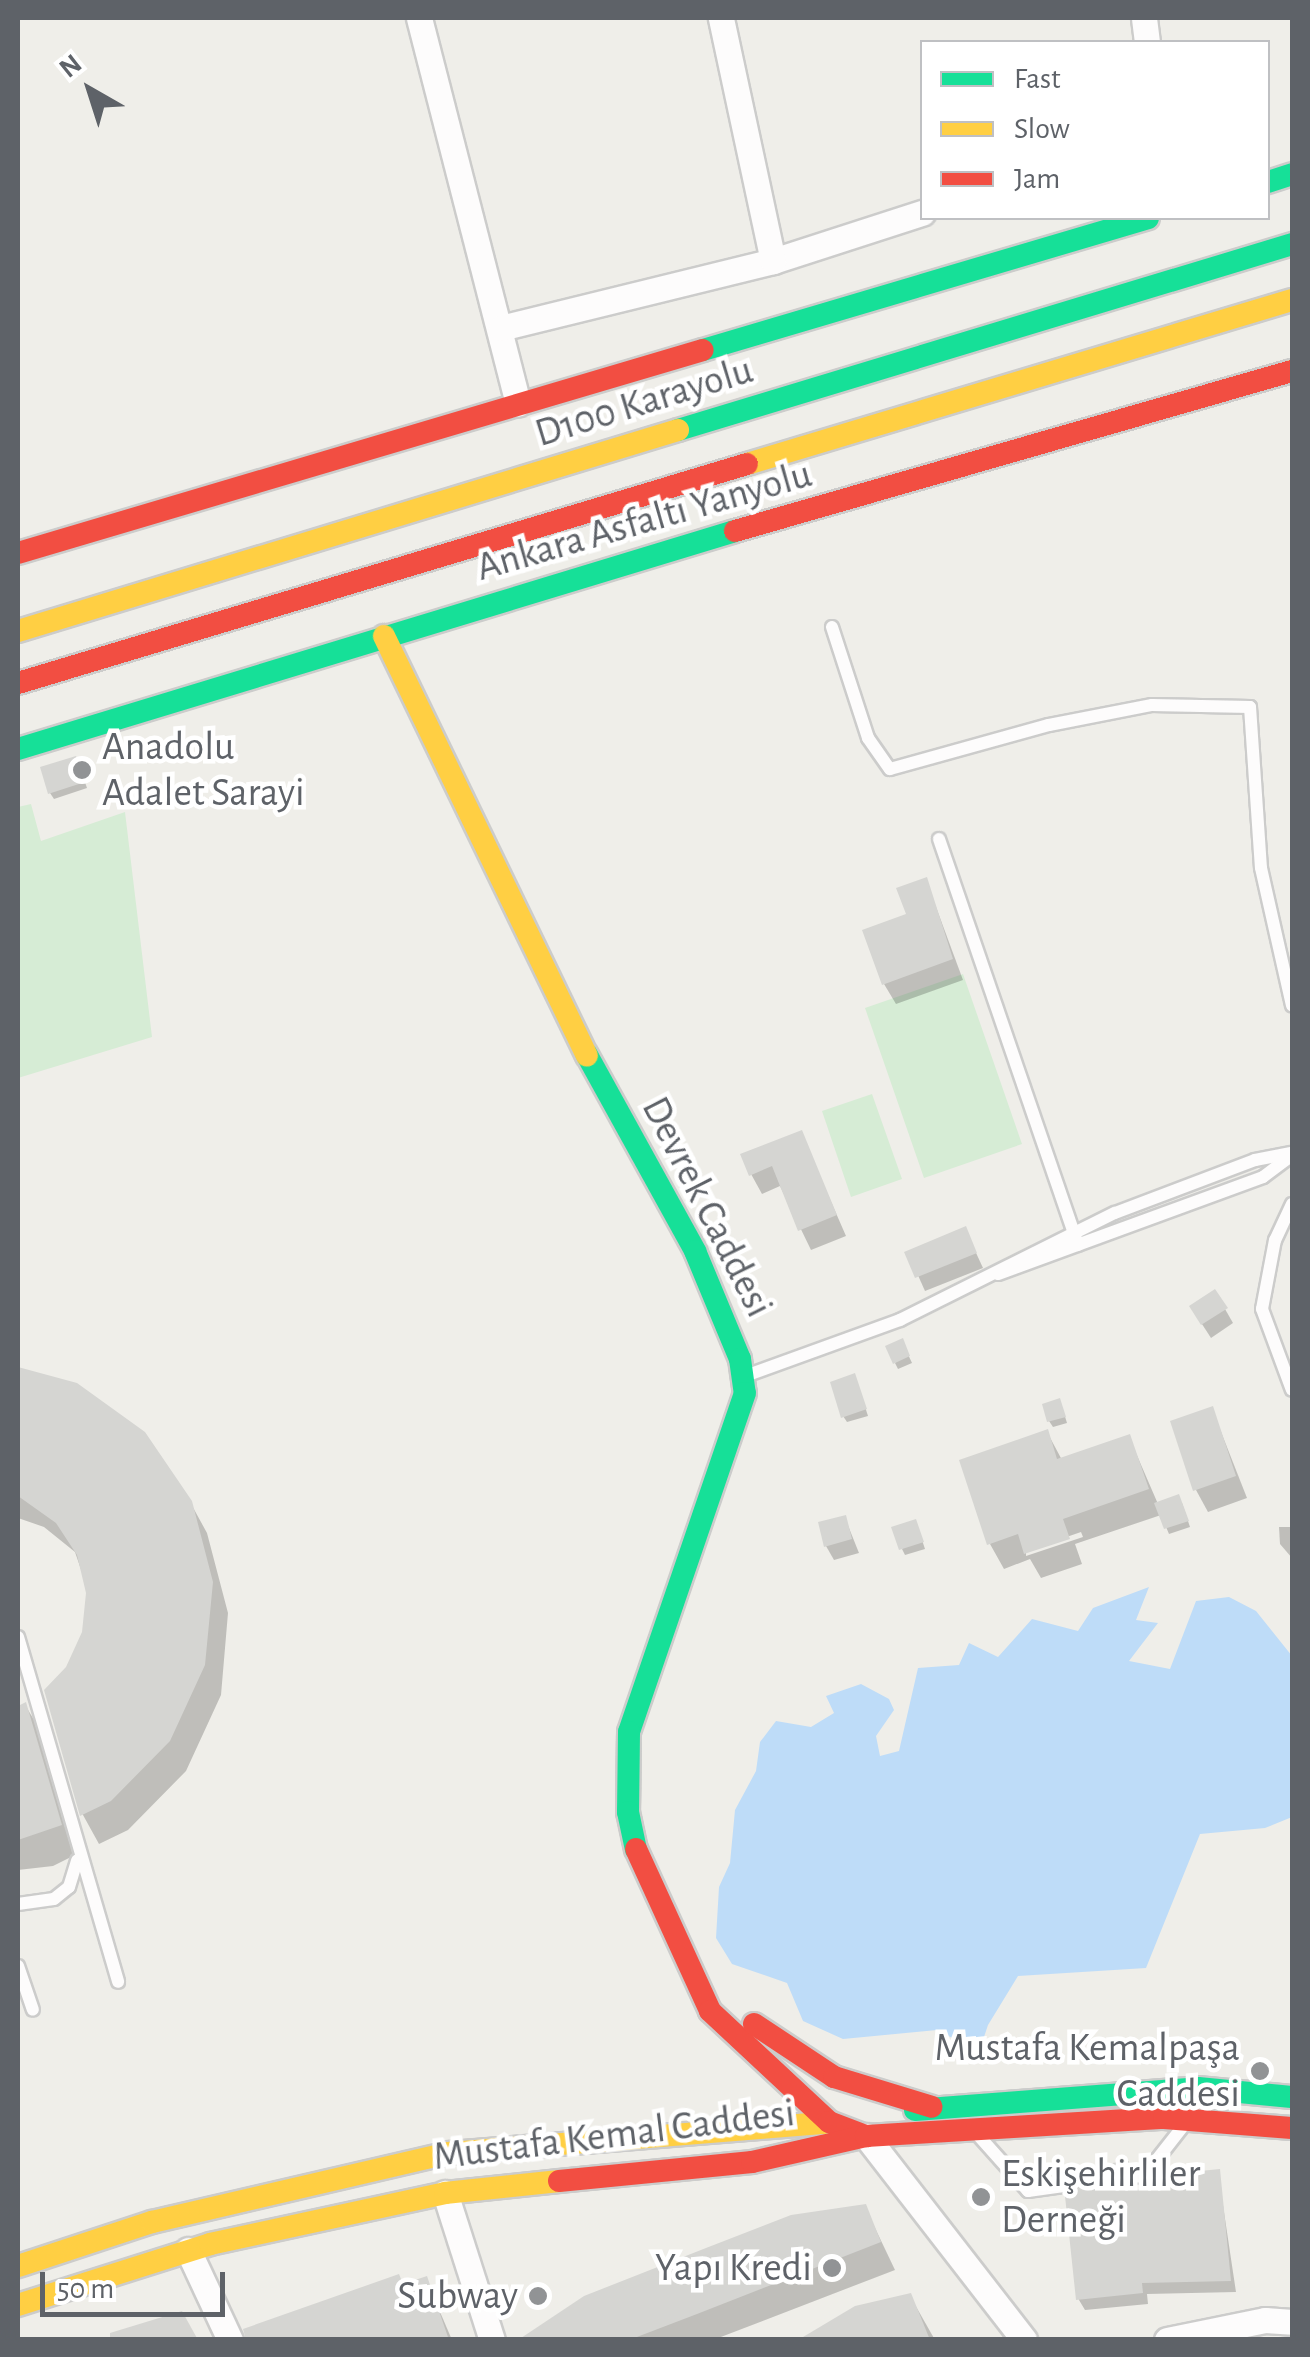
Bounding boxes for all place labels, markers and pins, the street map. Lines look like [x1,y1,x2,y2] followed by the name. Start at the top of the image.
[102,723,305,817] place label: Anadolu Adalet Sarayi
[71,759,93,781] marker: Anadolu Adalet Sarayi
[935,2024,1240,2118] place label: Mustafa Kemalpaşa Caddesi̇
[1249,2060,1271,2082] marker: Mustafa Kemalpaşa Caddesi̇
[1001,2150,1200,2244] place label: Eskişehirliler Derneği
[970,2186,992,2208] marker: Eskişehirliler Derneği
[655,2244,812,2292] place label: Yapı Kredi
[821,2257,843,2279] marker: Yapı Kredi
[397,2272,518,2320] place label: Subway
[527,2285,549,2307] marker: Subway

